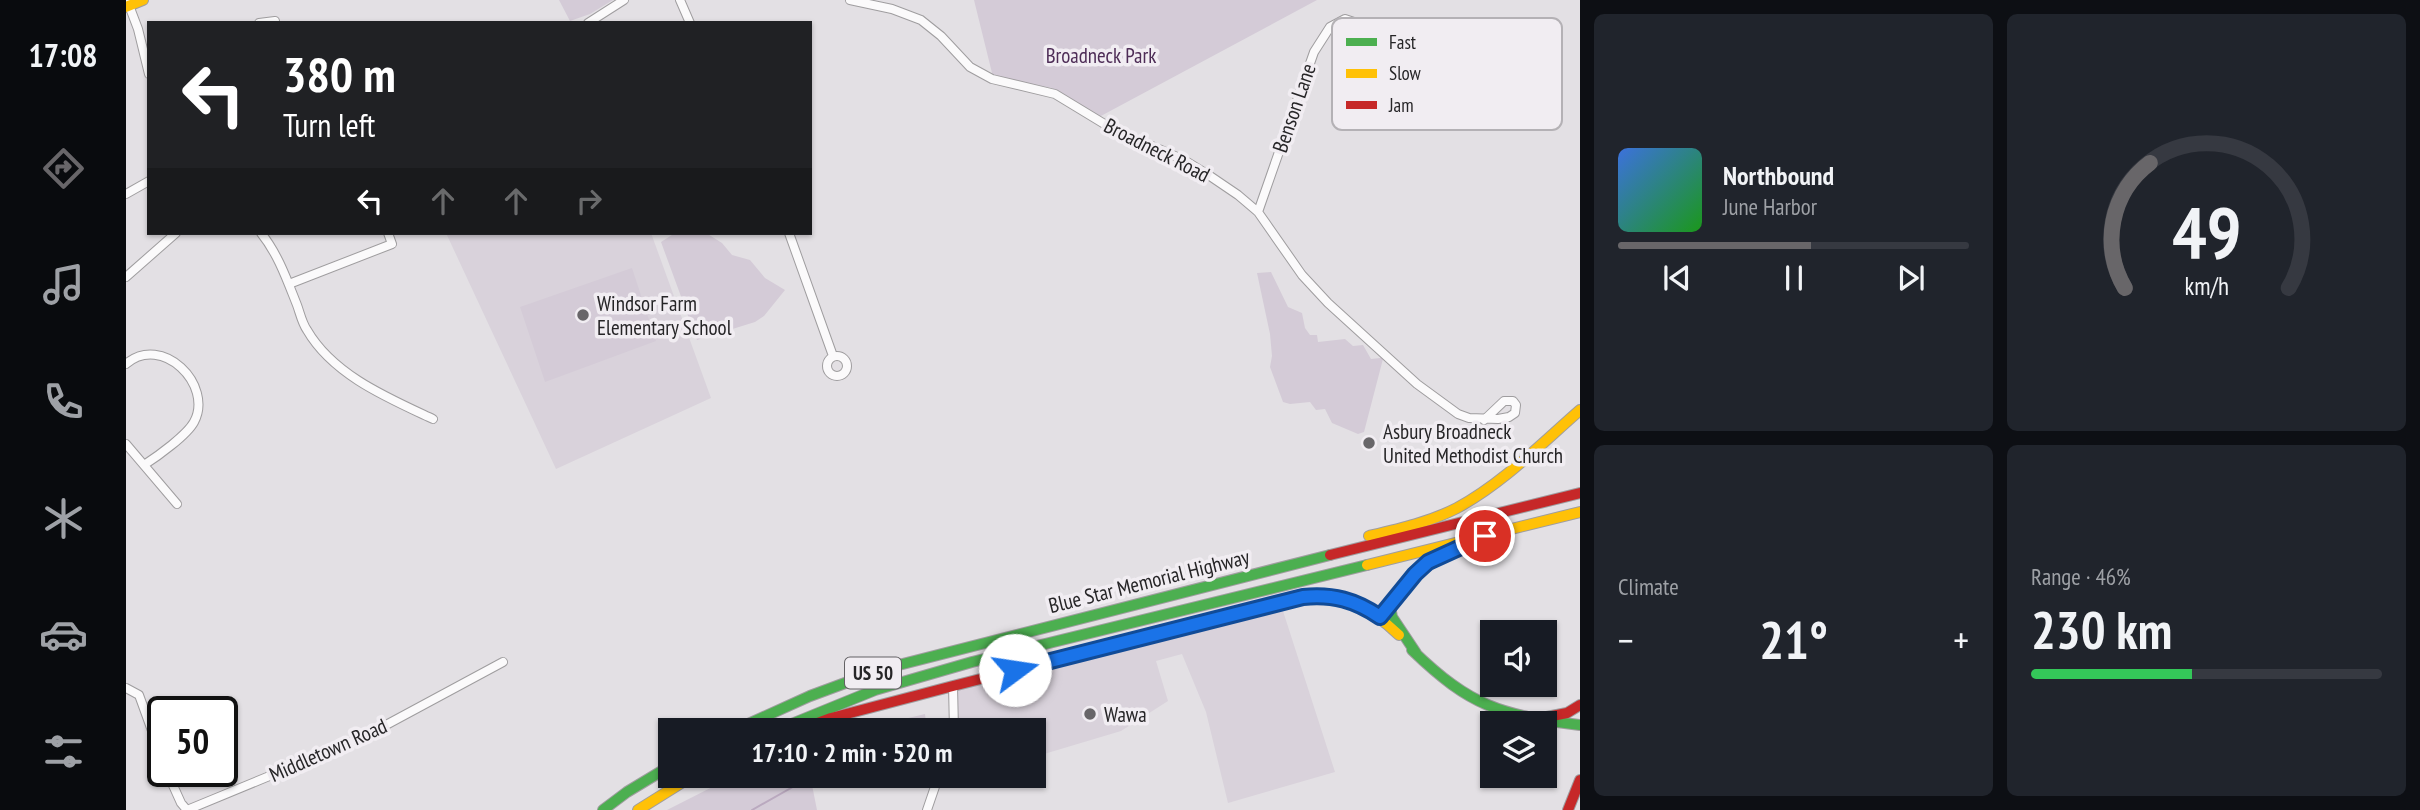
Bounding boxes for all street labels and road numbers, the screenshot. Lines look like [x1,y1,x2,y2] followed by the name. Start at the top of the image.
[1266,60,1322,156] street label: Benson Lane
[1099,112,1215,188] street label: Broadneck Road
[1046,543,1252,619] street label: Blue Star Memorial Highway
[845,658,901,688] road number: US 50
[265,712,391,788] street label: Middletown Road

